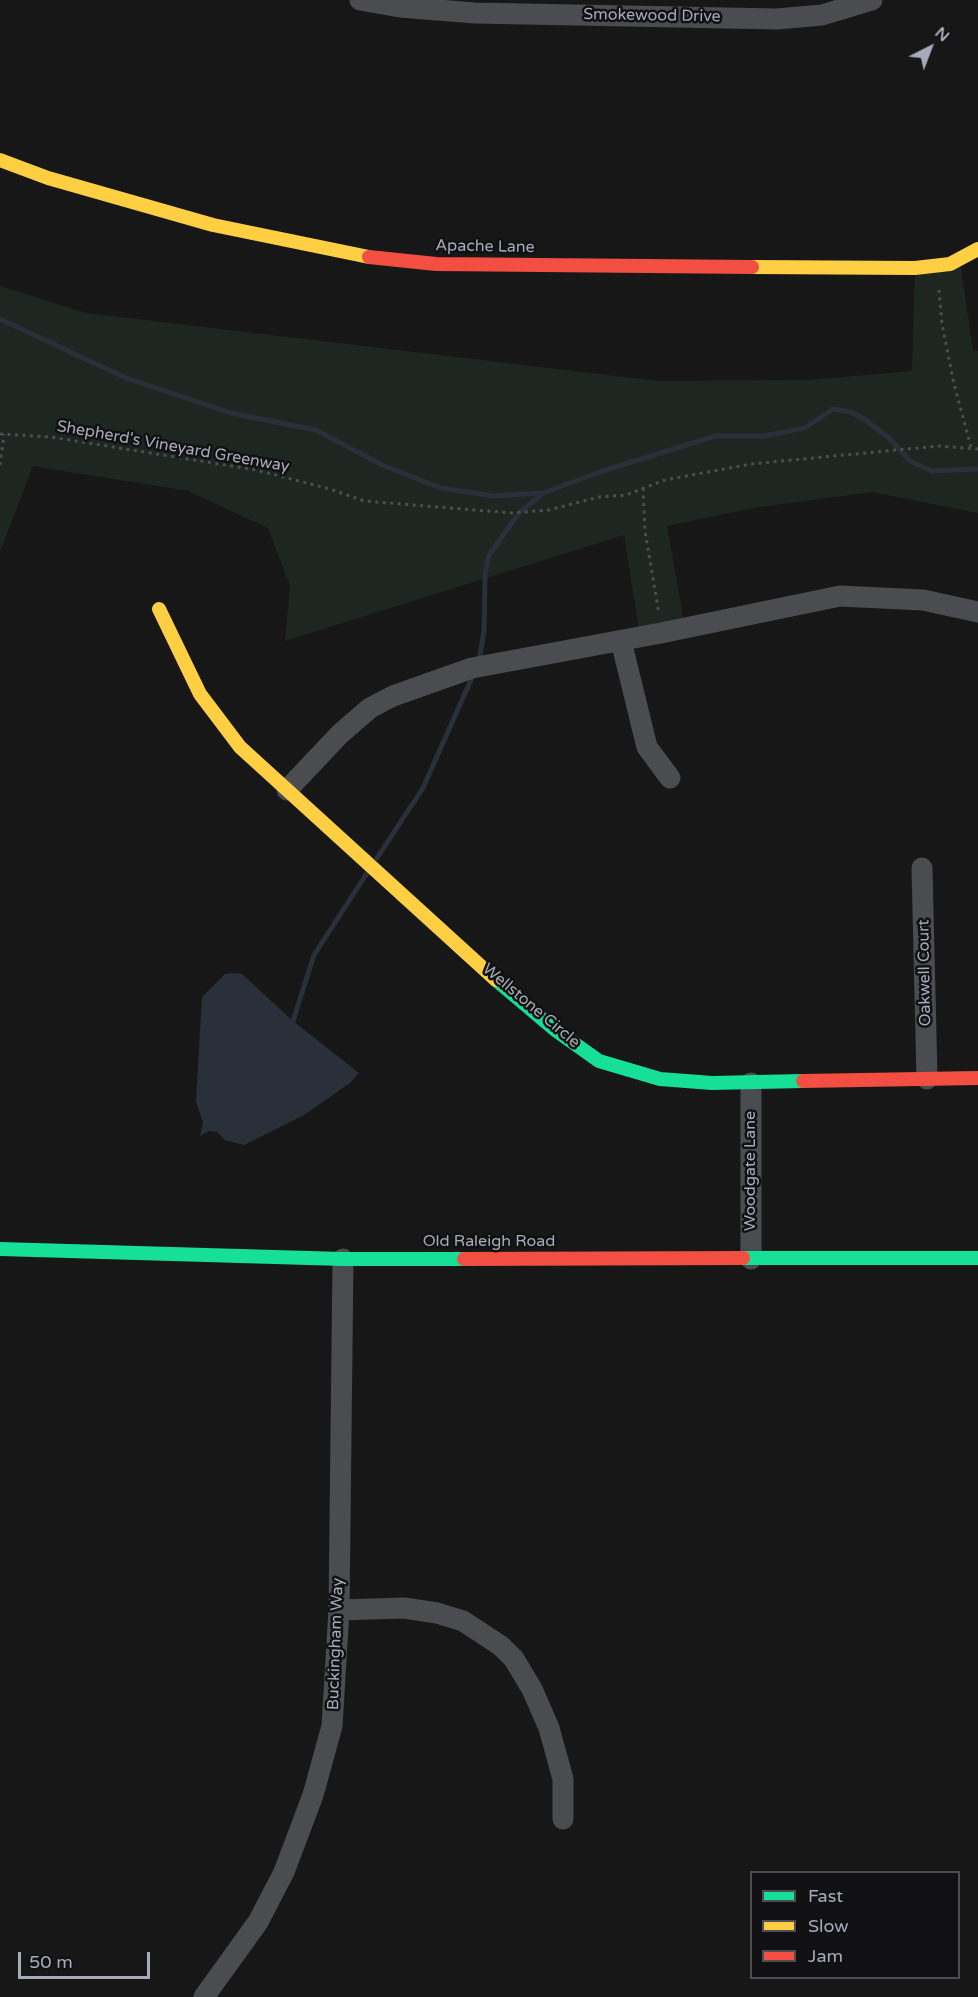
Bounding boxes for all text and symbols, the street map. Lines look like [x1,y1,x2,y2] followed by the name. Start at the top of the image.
[583,5,721,27] street label: Smokewood Drive
[900,18,960,78] north arrow
[931,23,954,46] text: N
[435,237,535,257] street label: Apache Lane
[55,417,291,477] street label: Shepherd's Vineyard Greenway
[914,919,936,1027] street label: Oakwell Court
[478,960,584,1052] street label: Wellstone Circle
[741,1111,761,1231] street label: Woodgate Lane
[423,1232,555,1252] street label: Old Raleigh Road
[324,1578,348,1710] street label: Buckingham Way
[750,1871,960,1979] legend
[808,1885,843,1907] text: Fast
[808,1915,849,1937] text: Slow
[21,1940,153,1978] scale bar
[808,1945,843,1967] text: Jam
[29,1951,73,1973] text: 50 m

